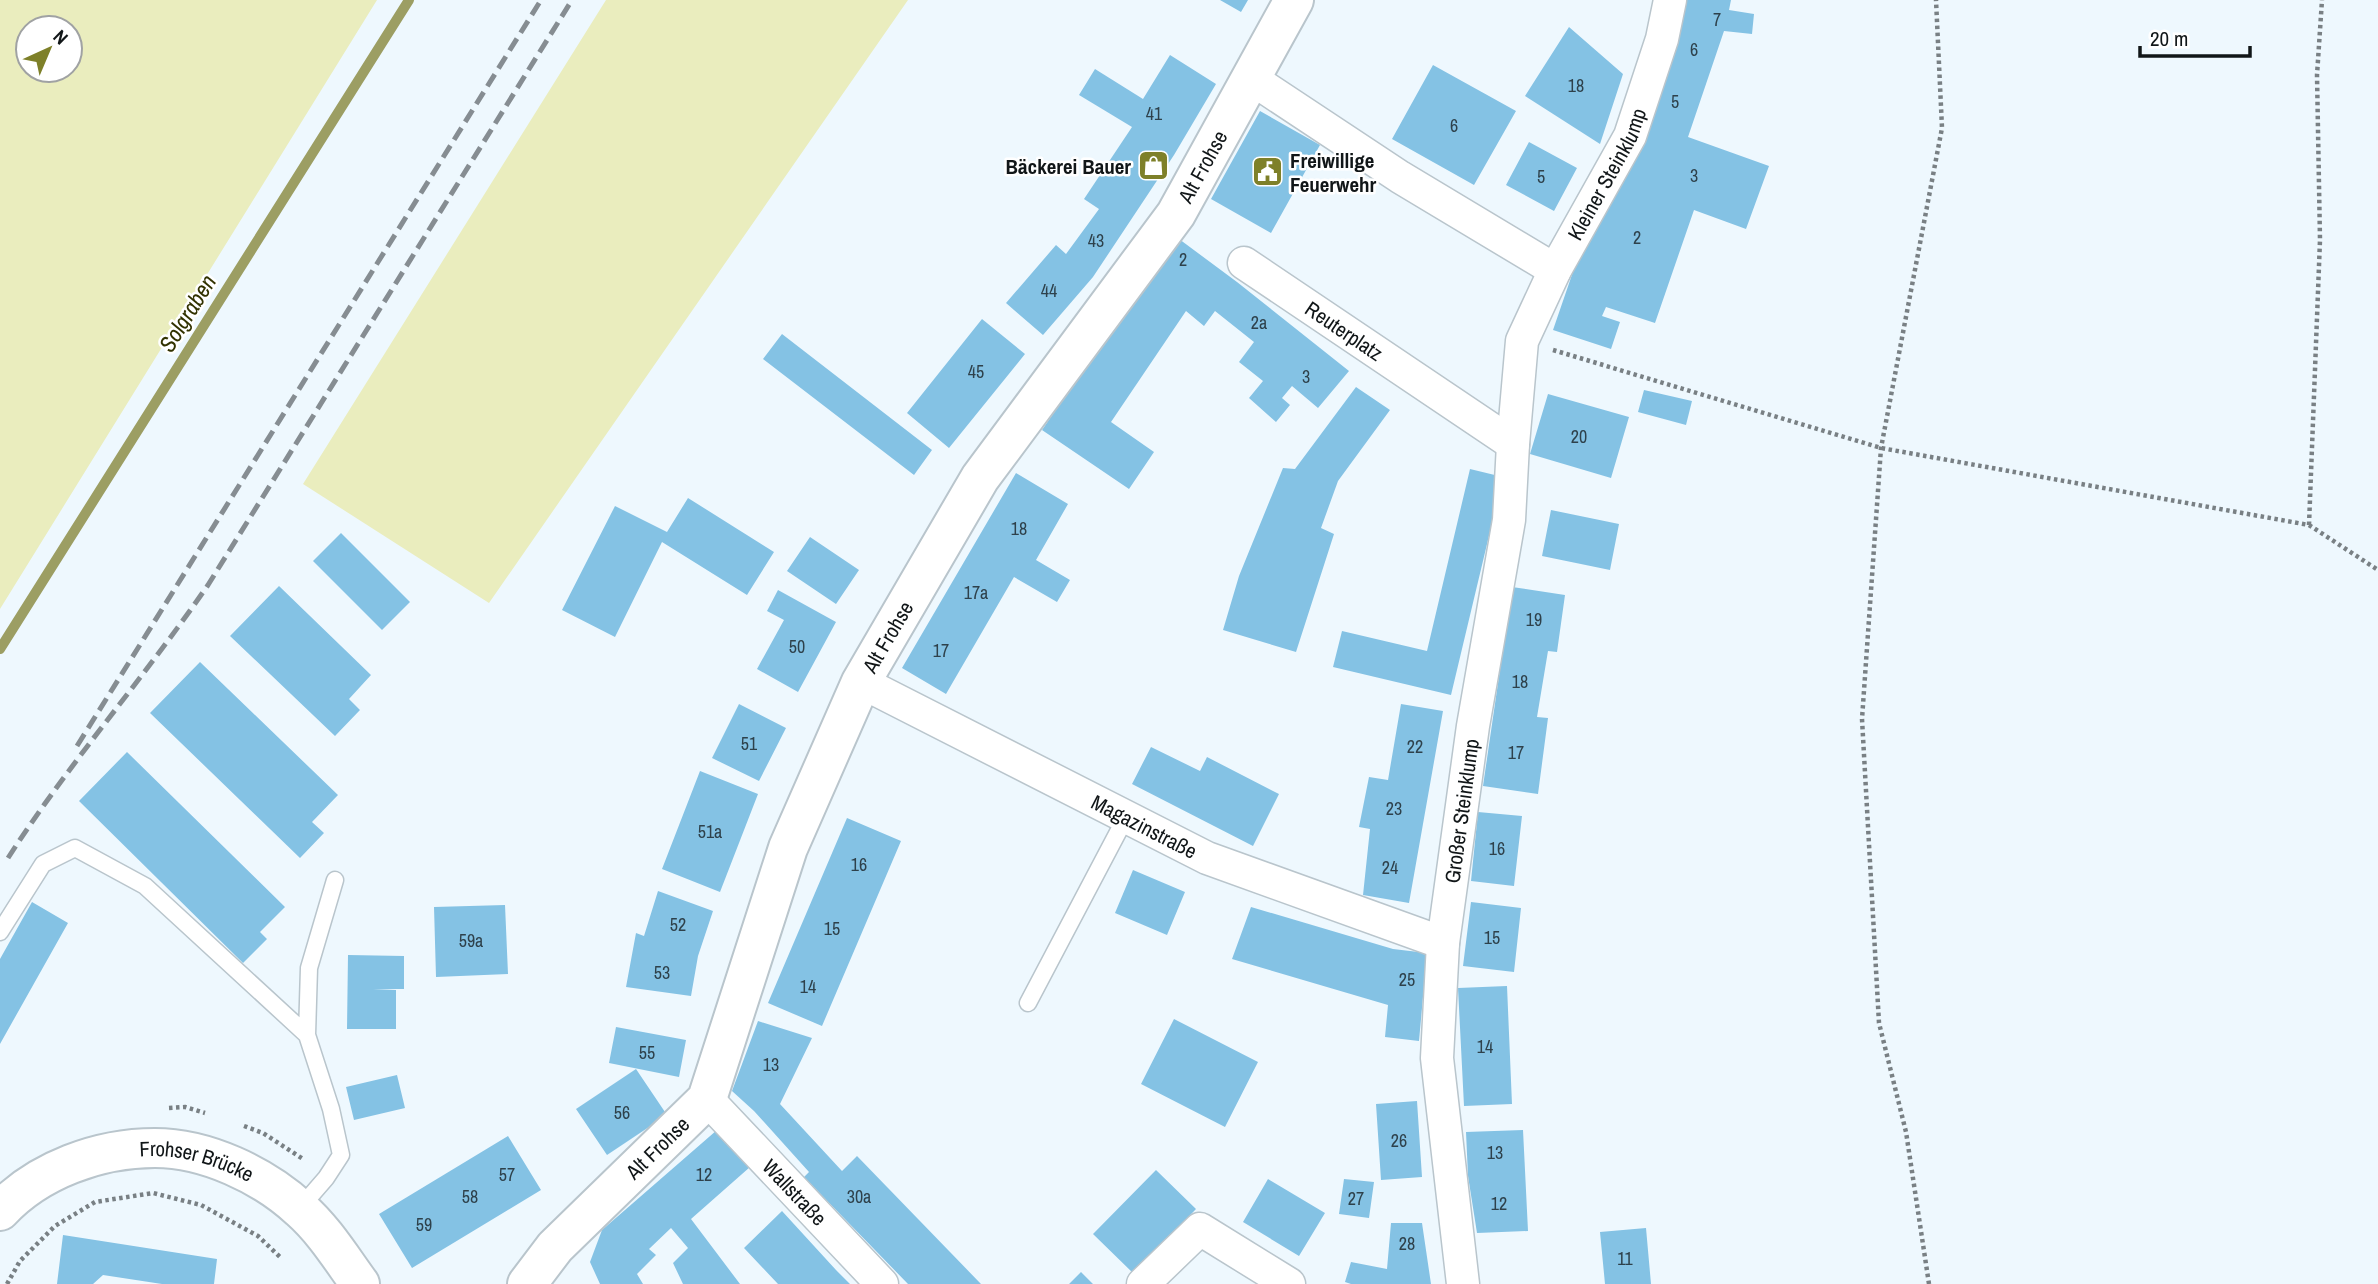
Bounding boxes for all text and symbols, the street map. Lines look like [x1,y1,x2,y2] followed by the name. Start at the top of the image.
[1713,7,1721,32] house number: 7
[14,14,84,84] north arrow
[2140,14,2250,58] scale bar
[48,24,74,50] text: N
[2150,24,2188,53] text: 20 m
[1690,37,1698,62] house number: 6
[1568,73,1584,98] house number: 18
[1671,89,1679,114] house number: 5
[1146,101,1163,126] house number: 41
[1560,104,1653,245] street label: Kleiner Steinklump
[1450,113,1458,138] house number: 6
[1170,125,1234,209] street label: Alt Frohse
[1290,146,1377,199] place label: Freiwillige Feuerwehr
[1137,149,1171,183] shop icon: Bäckerei Bauer
[1006,152,1131,181] place label: Bäckerei Bauer
[1250,155,1284,189] public building icon: Freiwillige Feuerwehr
[1690,163,1698,188] house number: 3
[1537,164,1545,189] house number: 5
[1633,225,1641,250] house number: 2
[1088,228,1104,253] house number: 43
[1179,247,1187,272] house number: 2
[151,268,223,358] water label: Solgraben
[1041,278,1057,303] house number: 44
[1300,294,1389,367] street label: Reuterplatz
[1251,310,1267,335] house number: 2a
[968,359,984,384] house number: 45
[1302,364,1310,389] house number: 3
[1571,424,1587,449] house number: 20
[1011,516,1027,541] house number: 18
[964,580,988,605] house number: 17a
[855,596,920,679] street label: Alt Frohse
[1526,607,1542,632] house number: 19
[789,634,805,659] house number: 50
[933,638,949,663] house number: 17
[1512,669,1528,694] house number: 18
[741,731,758,756] house number: 51
[1407,734,1423,759] house number: 22
[1437,737,1486,885] street label: Großer Steinklump
[1508,740,1524,765] house number: 17
[1087,787,1202,865] street label: Magazinstraße
[1386,796,1402,821] house number: 23
[698,819,722,844] house number: 51a
[1489,836,1505,861] house number: 16
[851,852,867,877] house number: 16
[1382,855,1398,880] house number: 24
[670,912,686,937] house number: 52
[824,916,840,941] house number: 15
[1484,925,1500,950] house number: 15
[459,928,483,953] house number: 59a
[654,960,670,985] house number: 53
[1399,967,1415,992] house number: 25
[800,974,816,999] house number: 14
[1477,1034,1493,1059] house number: 14
[639,1040,655,1065] house number: 55
[763,1052,779,1077] house number: 13
[614,1100,630,1125] house number: 56
[618,1110,695,1186] street label: Alt Frohse
[1391,1128,1407,1153] house number: 26
[139,1133,259,1188] street label: Frohser Brücke
[1487,1140,1503,1165] house number: 13
[756,1152,834,1232] street label: Wallstraße
[499,1162,515,1187] house number: 57
[696,1162,712,1187] house number: 12
[462,1184,478,1209] house number: 58
[847,1184,871,1209] house number: 30a
[1348,1186,1364,1211] house number: 27
[1491,1191,1507,1216] house number: 12
[416,1212,432,1237] house number: 59
[1399,1231,1415,1256] house number: 28
[1617,1246,1633,1271] house number: 11

